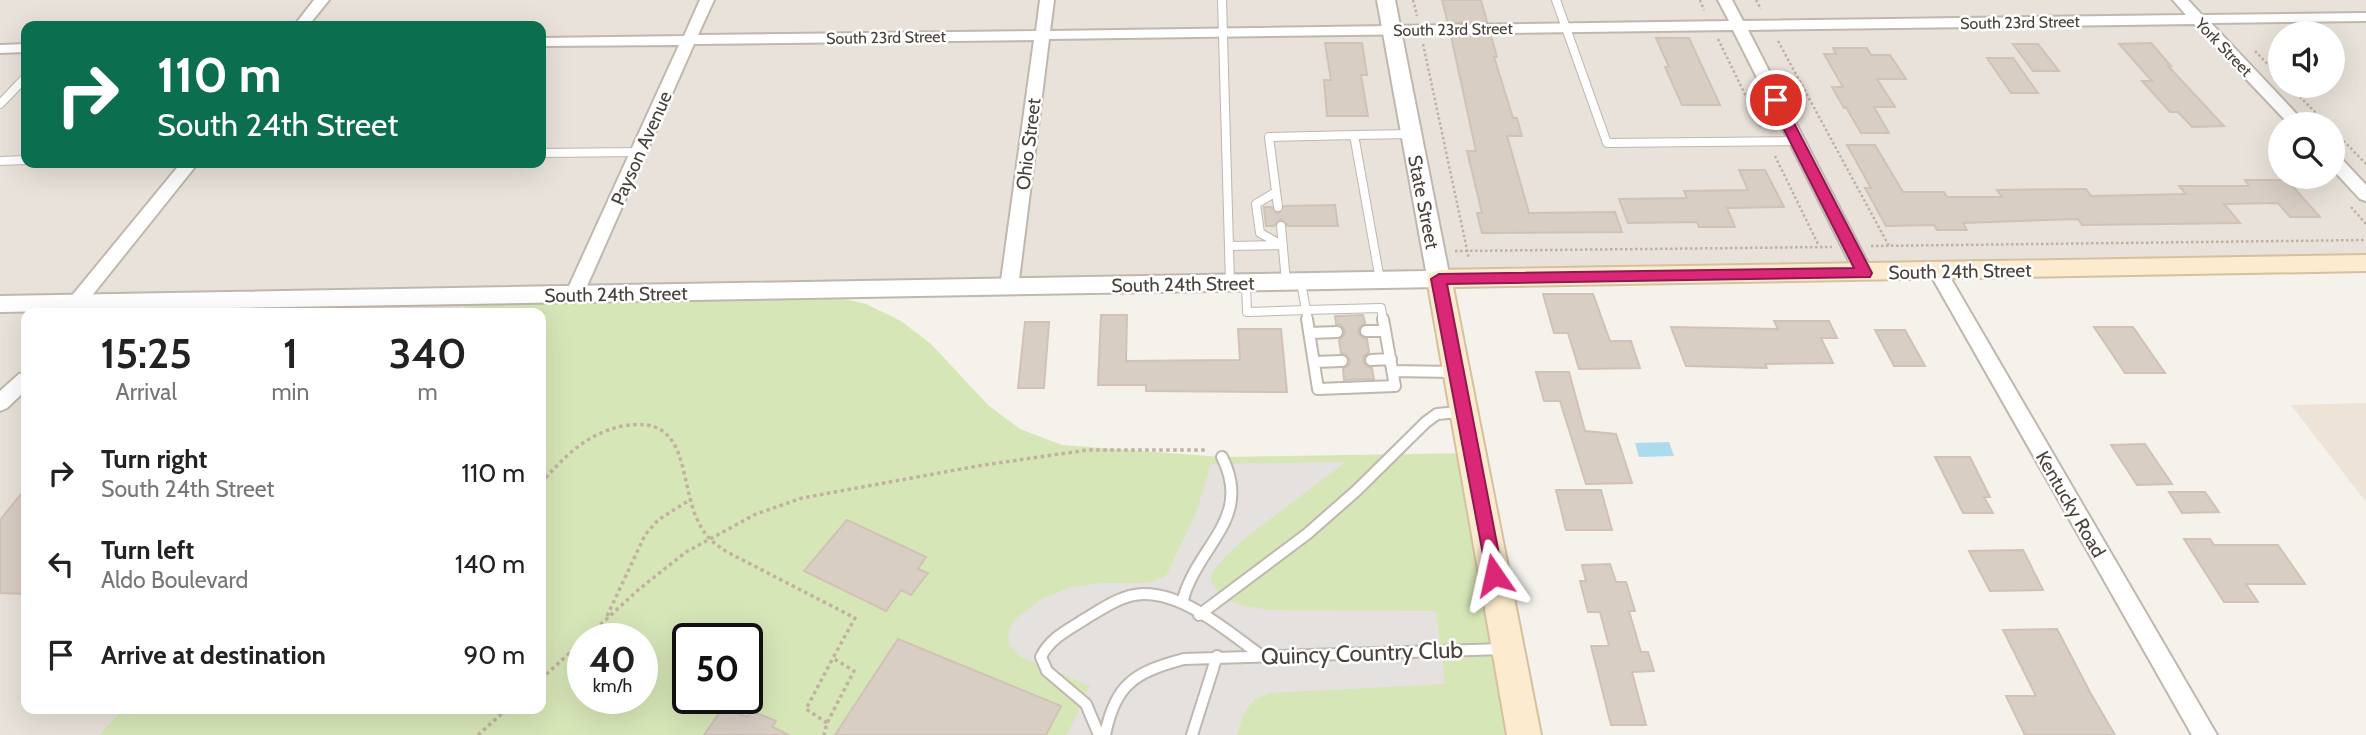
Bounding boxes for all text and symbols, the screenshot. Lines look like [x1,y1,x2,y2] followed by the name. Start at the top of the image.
[1960,12,2081,33] street label: South 23rd Street
[2191,14,2256,81] street label: York Street
[1393,19,1514,40] street label: South 23rd Street
[2268,21,2345,189] map controls
[2268,21,2345,98] button: sound
[826,27,947,48] street label: South 23rd Street
[157,45,281,104] text: 110 m
[42,49,133,140] icon: right
[1746,70,1806,130] pin
[1757,81,1795,119] icon: arrive
[606,87,677,209] street label: Payson Avenue
[1011,96,1046,191] street label: Ohio Street
[157,105,398,144] text: South 24th Street
[2268,112,2345,189] button: search
[1403,153,1444,252] street label: State Street
[1888,259,2032,284] street label: South 24th Street
[1111,272,1255,297] street label: South 24th Street
[544,282,688,307] street label: South 24th Street
[101,327,192,379] text: 15:25
[283,327,298,379] text: 1
[389,327,466,379] text: 340
[116,378,177,406] text: Arrival
[271,378,309,406] text: min
[418,378,438,406] text: m
[101,443,207,475] text: Turn right
[2031,447,2110,561] street label: Kentucky Road
[42,454,80,492] icon: right
[461,457,525,489] text: 110 m
[101,475,274,503] text: South 24th Street
[101,534,194,566] text: Turn left
[1457,538,1531,612] position arrow
[42,545,80,583] icon: left
[455,548,525,580] text: 140 m
[101,566,248,594] text: Aldo Boulevard
[672,623,763,714] speed limit sign: 50
[1261,635,1464,671] street label: Quincy Country Club
[42,636,80,674] icon: arrive
[589,638,636,681] text: 40
[101,639,326,671] text: Arrive at destination
[463,639,525,671] text: 90 m
[593,675,632,697] text: km/h

